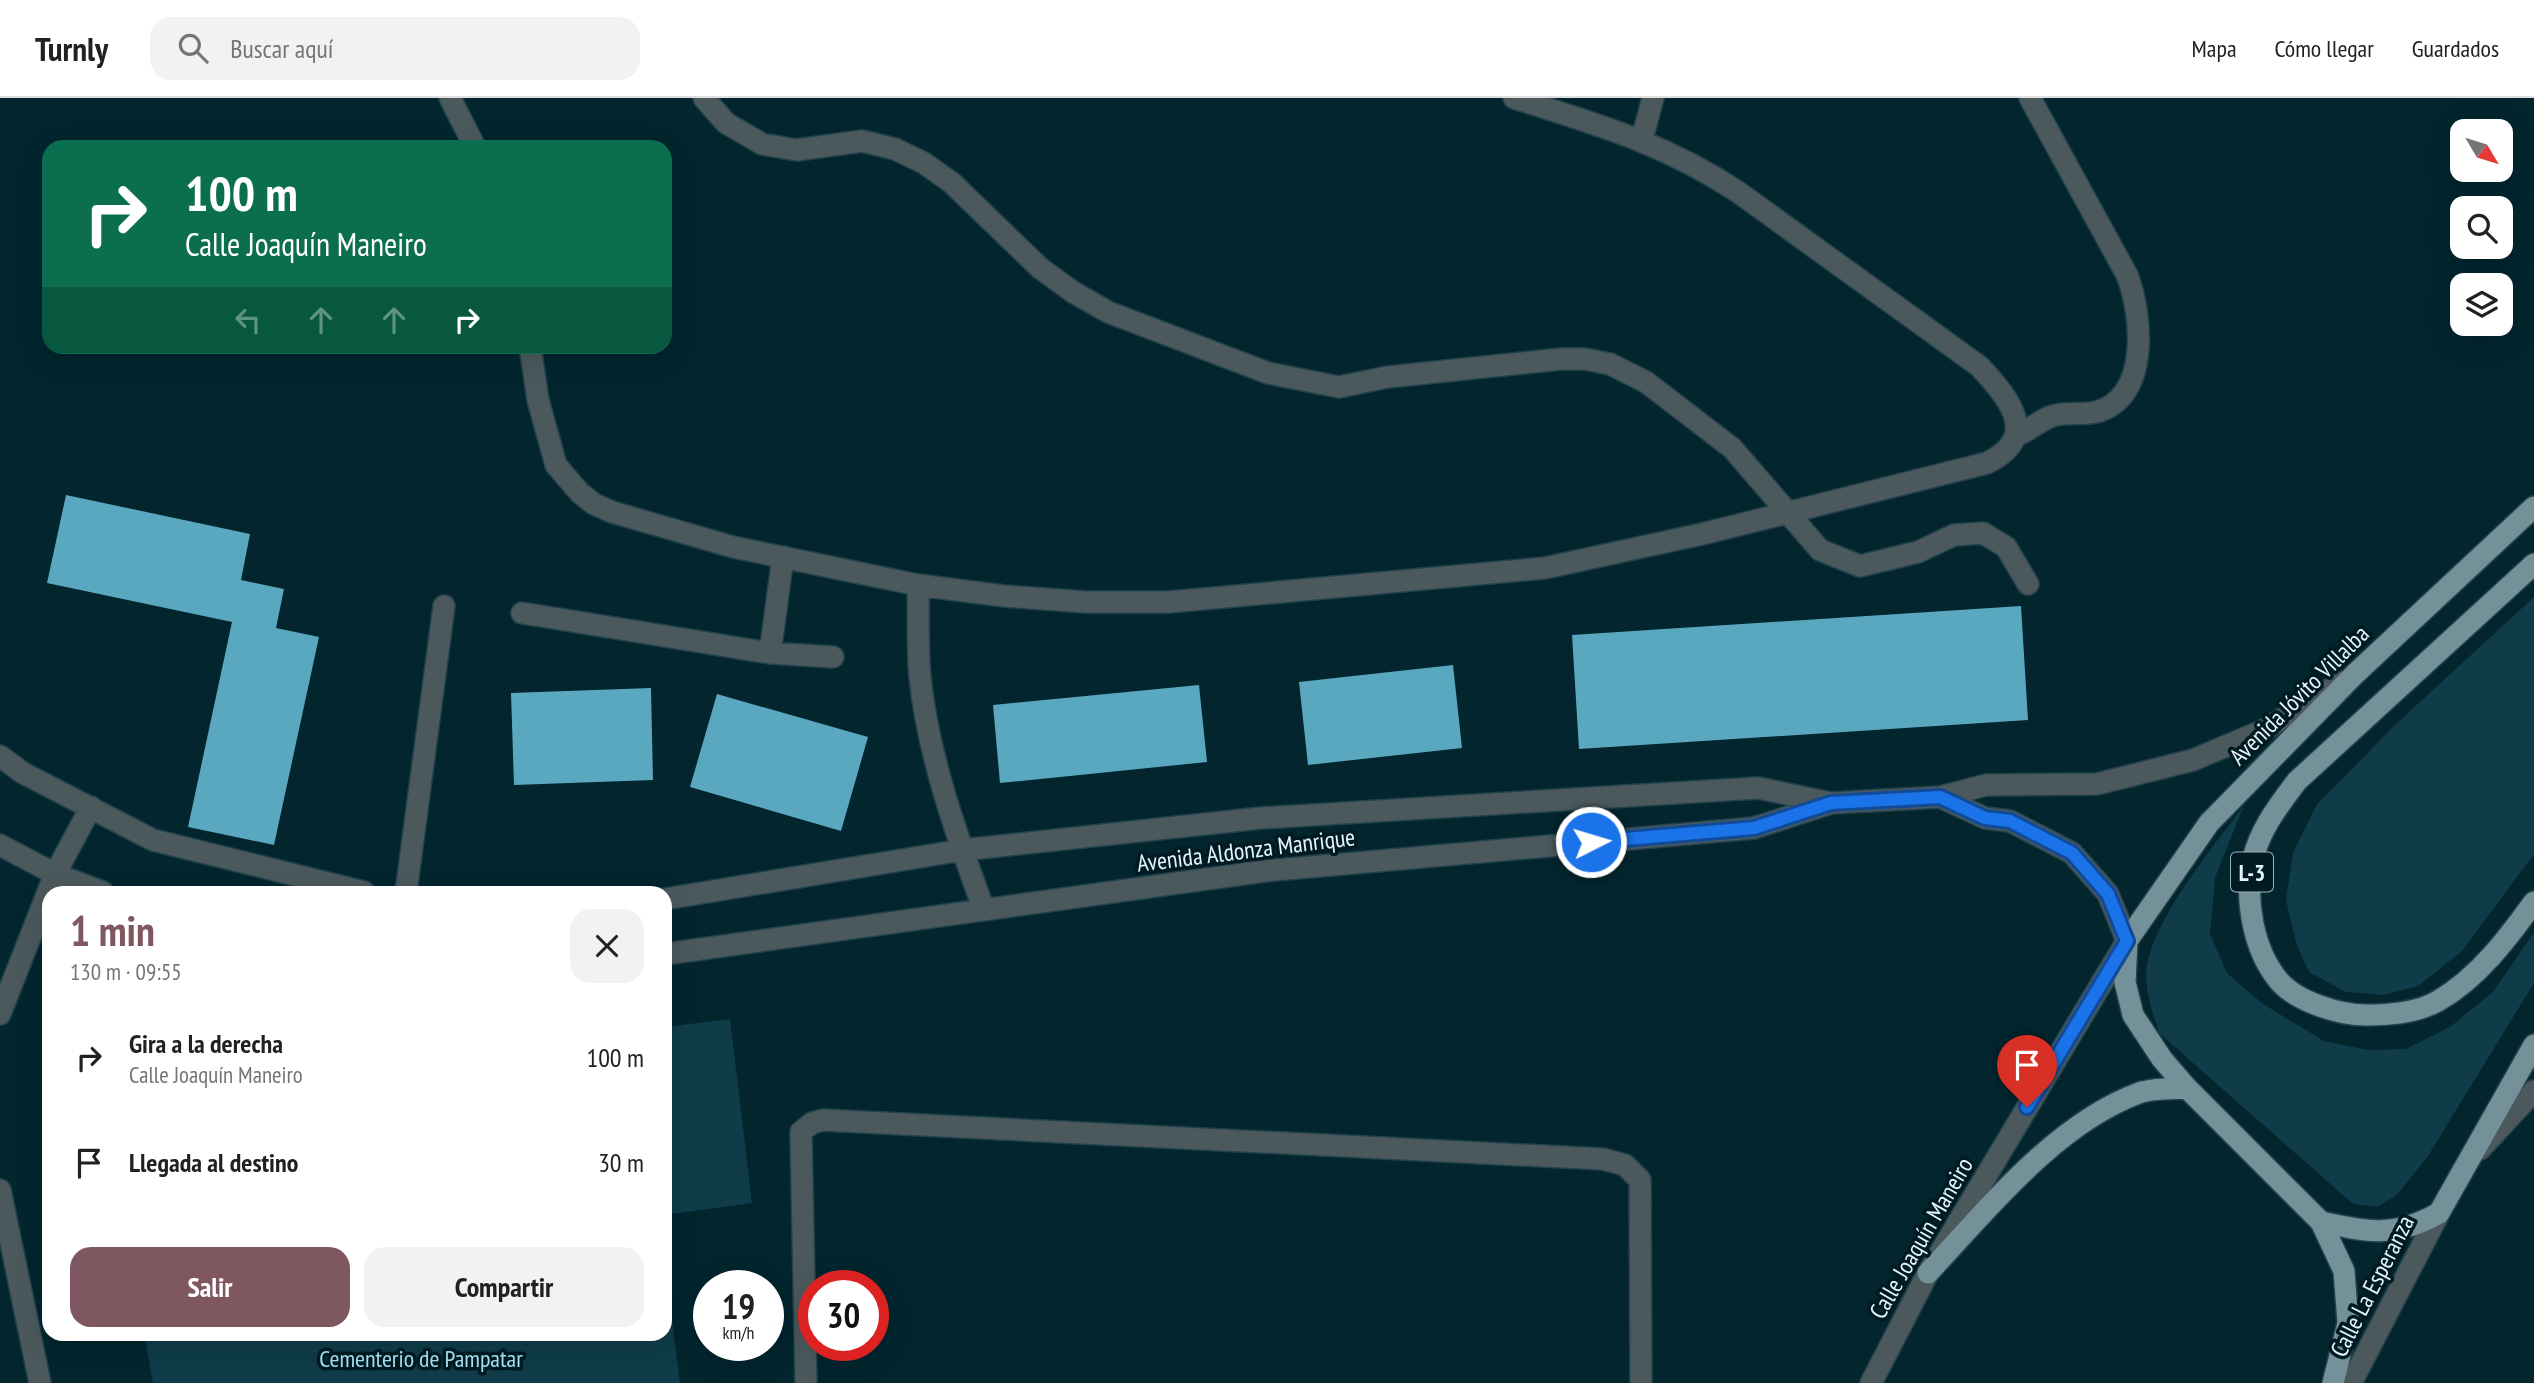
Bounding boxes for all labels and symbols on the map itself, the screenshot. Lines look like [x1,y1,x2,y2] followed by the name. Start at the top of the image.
[2450,119,2513,182] north arrow
[2223,619,2375,771] street label: Avenida Jóvito Villalba
[1554,805,1628,879] position arrow
[1135,821,1357,879] street label: Avenida Aldonza Manrique
[2231,852,2273,892] road number: L-3
[1997,1035,2057,1107] pin
[1862,1152,1980,1324] street label: Calle Joaquín Maneiro
[2323,1210,2421,1362] street label: Calle La Esperanza
[798,1270,889,1361] speed limit sign: 30
[319,1343,523,1374] park label: Cementerio de Pampatar

